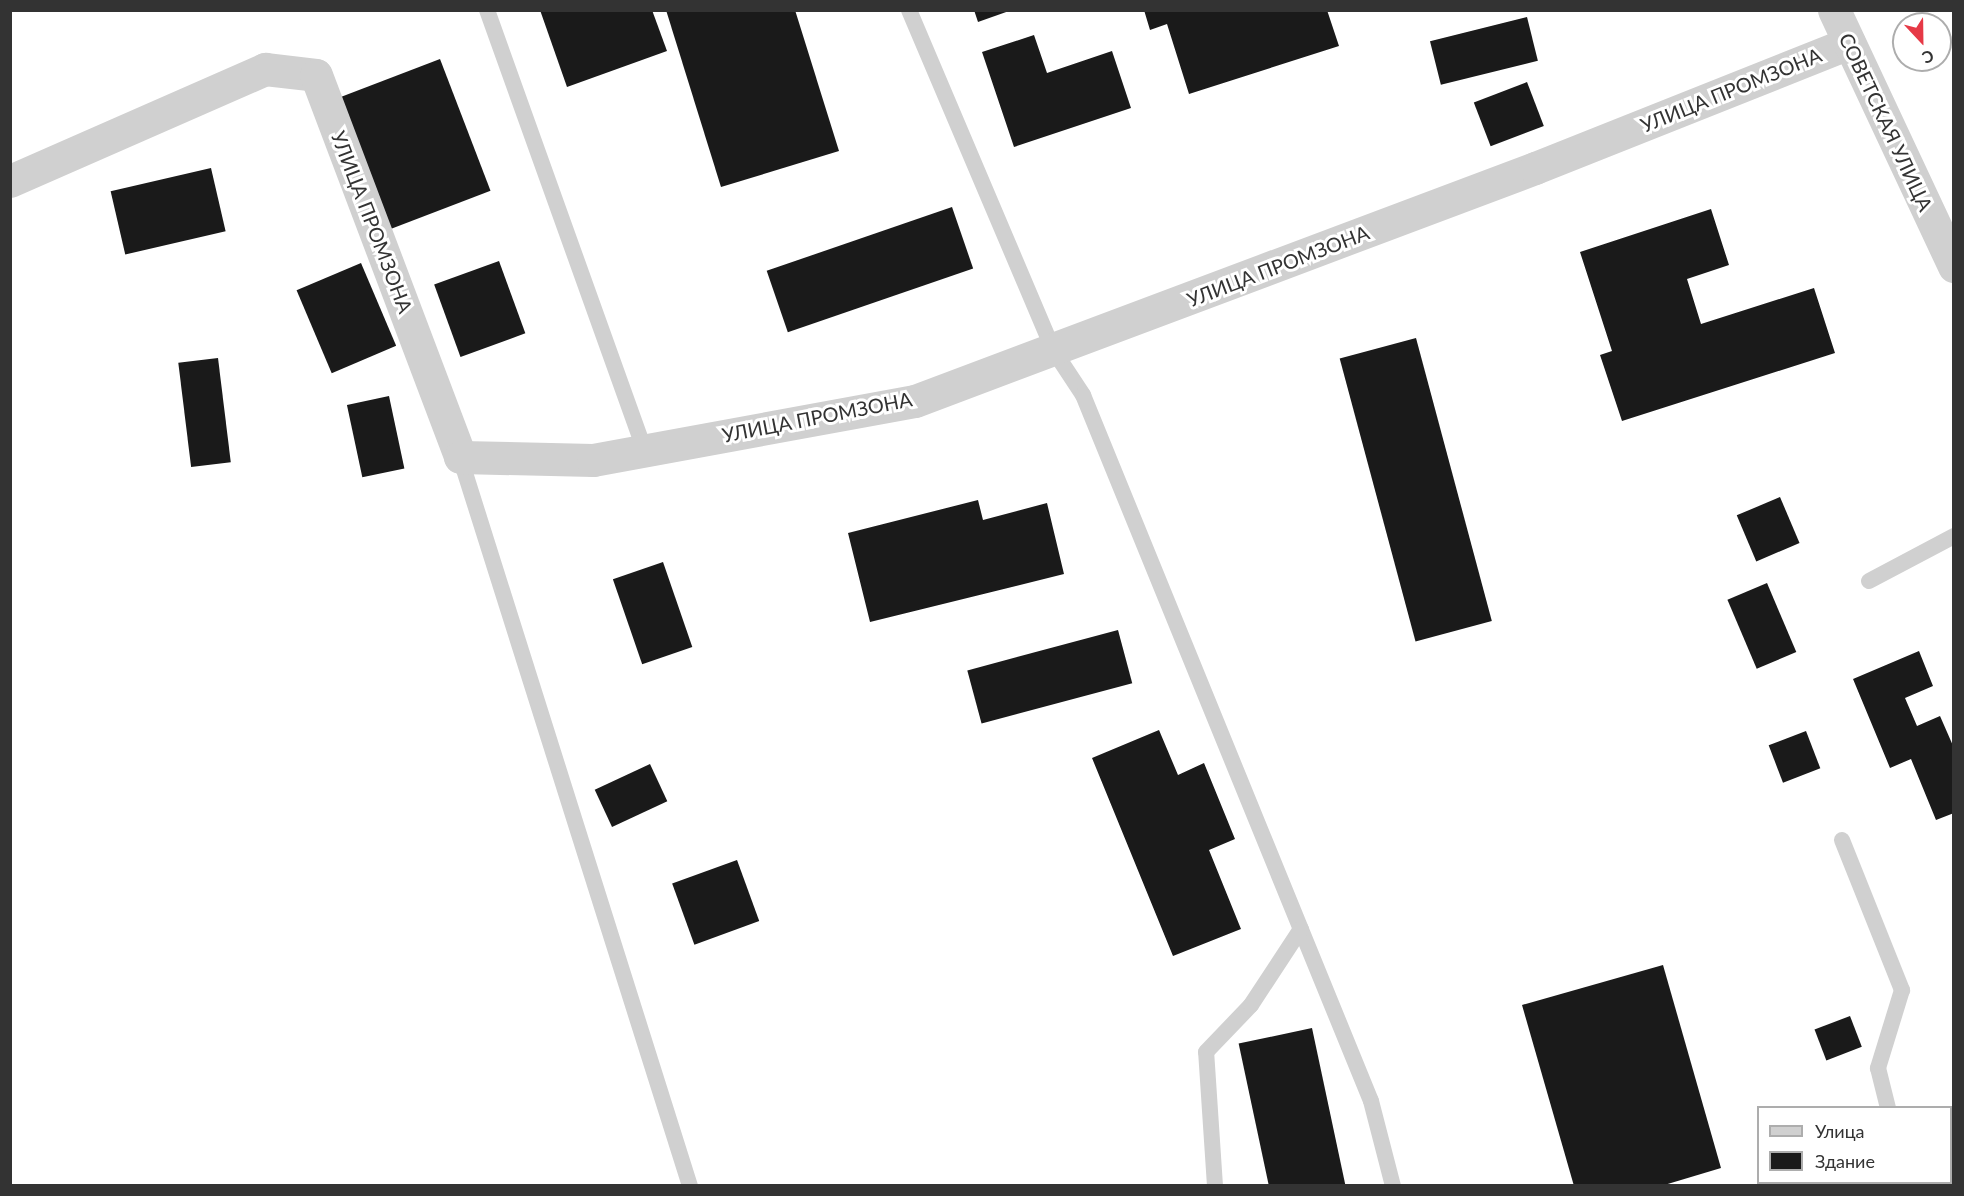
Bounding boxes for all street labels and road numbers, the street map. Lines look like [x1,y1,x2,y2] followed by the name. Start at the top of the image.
[1834,29,1938,215] street label: СОВЕТСКАЯ УЛИЦА
[1637,43,1825,137] street label: УЛИЦА ПРОМЗОНА
[326,128,418,316] street label: УЛИЦА ПРОМЗОНА
[1184,220,1372,312] street label: УЛИЦА ПРОМЗОНА
[720,387,914,447] street label: УЛИЦА ПРОМЗОНА

